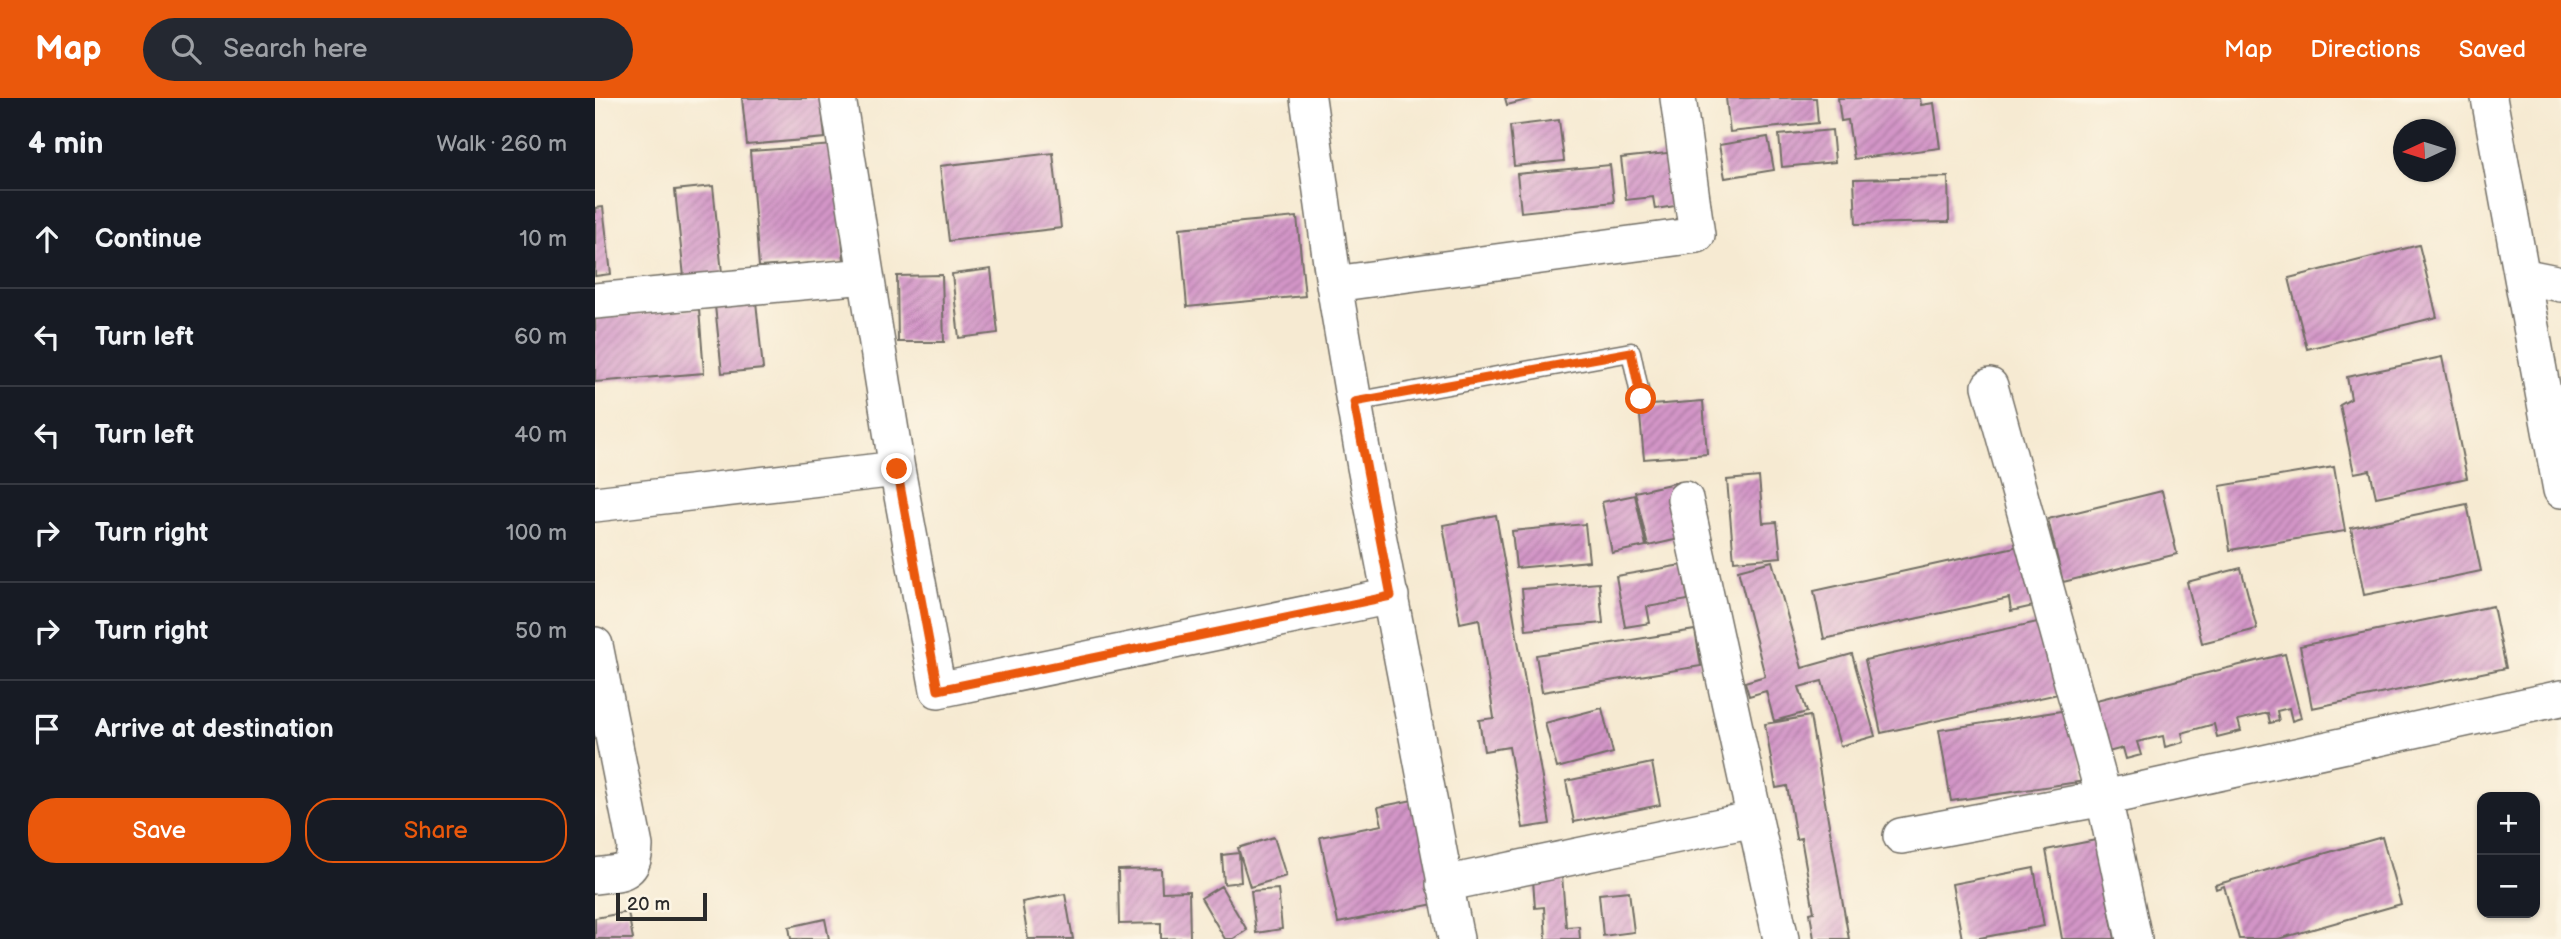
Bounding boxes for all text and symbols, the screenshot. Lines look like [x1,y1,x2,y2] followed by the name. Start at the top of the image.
[143,18,633,81] search box
[35,29,101,69] text: Map
[167,30,205,68] icon: search
[223,34,367,65] text: Search here
[2224,35,2272,64] text: Map
[2310,35,2421,64] text: Directions
[2459,35,2526,64] text: Saved
[2393,119,2456,182] north arrow
[28,126,103,162] text: 4 min
[437,130,567,158] text: Walk · 260 m
[28,220,66,258] icon: ahead
[95,224,202,255] text: Continue
[519,225,567,253] text: 10 m
[28,318,66,356] icon: left
[95,322,194,353] text: Turn left
[514,323,567,351] text: 60 m
[1625,383,1656,414] route start
[28,416,66,454] icon: left
[95,420,194,451] text: Turn left
[514,421,567,449] text: 40 m
[881,453,912,484] route end
[28,514,66,552] icon: right
[95,518,208,549] text: Turn right
[506,519,567,547] text: 100 m
[28,612,66,650] icon: right
[95,616,208,647] text: Turn right
[515,617,567,645] text: 50 m
[28,710,66,748] icon: arrive
[95,714,334,745] text: Arrive at destination
[2477,792,2540,918] map controls
[2477,792,2540,855] button: +
[28,798,291,863] button: Save
[305,798,567,863] button: Share
[2477,855,2540,918] button: −
[616,890,707,922] scale bar
[627,893,670,916] text: 20 m

